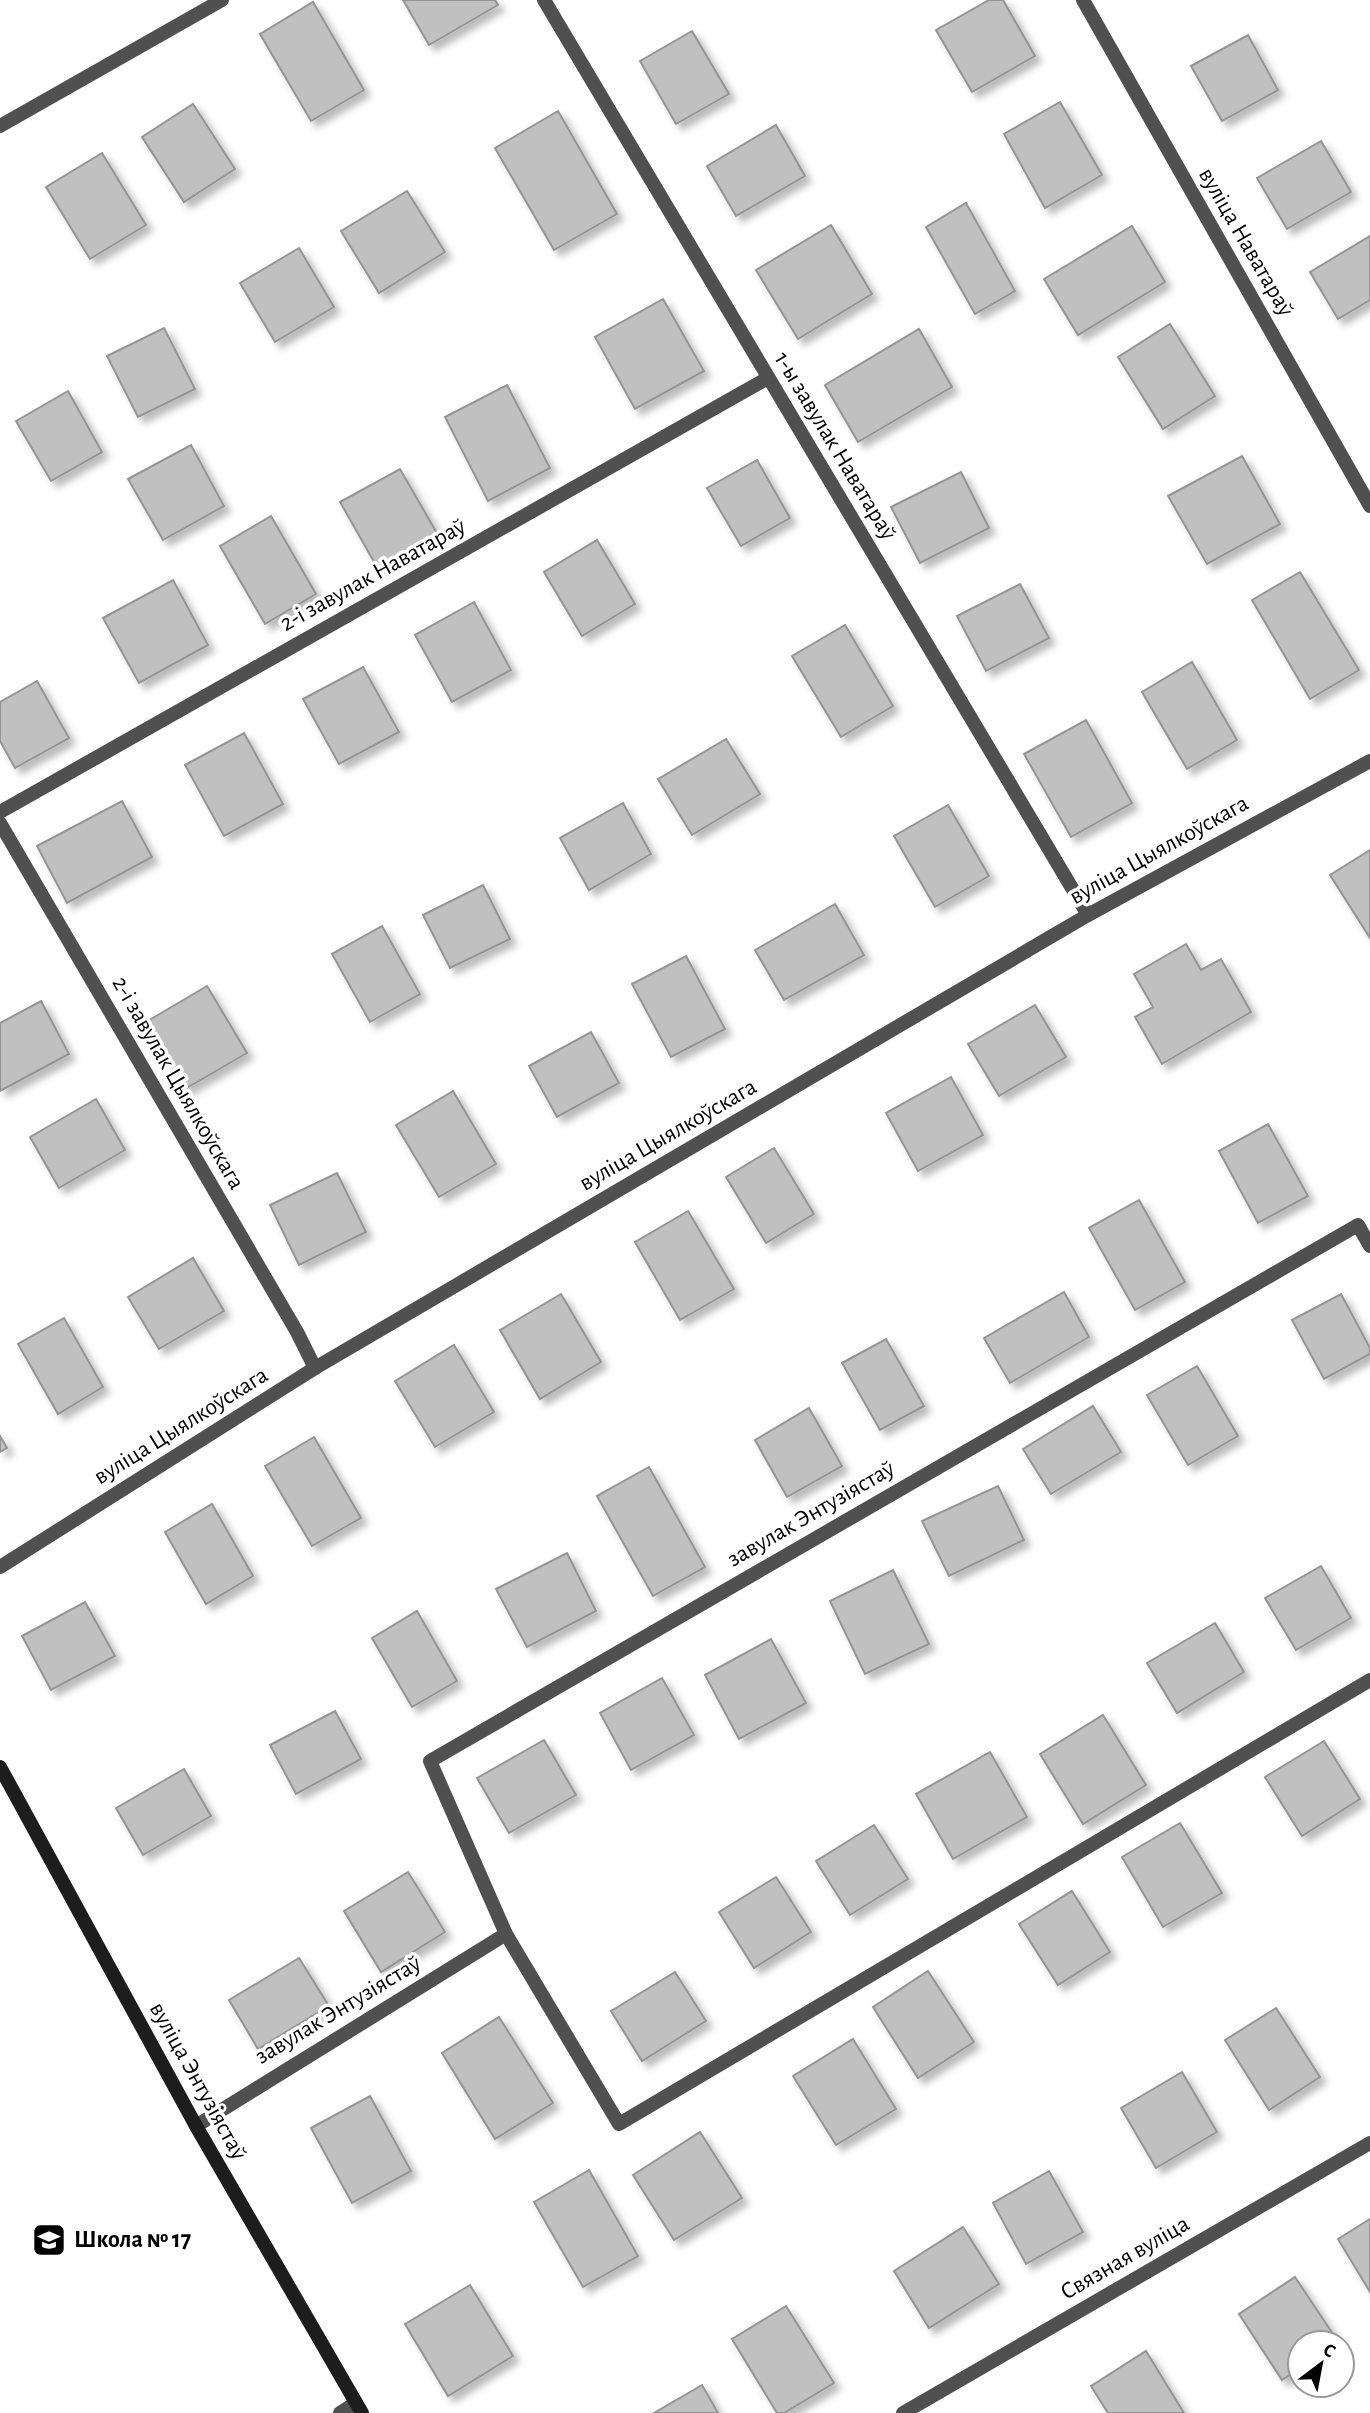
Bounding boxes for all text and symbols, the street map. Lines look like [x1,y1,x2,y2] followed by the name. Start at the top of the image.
[1194,164,1299,321] street label: вуліца Наватараў
[770,348,901,545] street label: 1-ы завулак Наватараў
[276,514,470,636] street label: 2-і завулак Наватараў
[1066,791,1252,909] street label: вуліца Цыялкоўскага
[107,973,249,1193] street label: 2-і завулак Цыялкоўскага
[575,1075,761,1195] street label: вуліца Цыялкоўскага
[90,1363,272,1489] street label: вуліца Цыялкоўскага
[723,1456,899,1572] street label: завулак Энтузіястаў
[251,1951,426,2069] street label: завулак Энтузіястаў
[145,1998,252,2164] street label: вуліца Энтузіястаў
[1056,2211,1194,2305] street label: Связная вуліца
[30,2221,68,2259] school or university icon: Школа № 17
[74,2228,191,2252] place label: Школа № 17
[1286,2329,1356,2399] north arrow
[1320,2340,1339,2362] text: С

